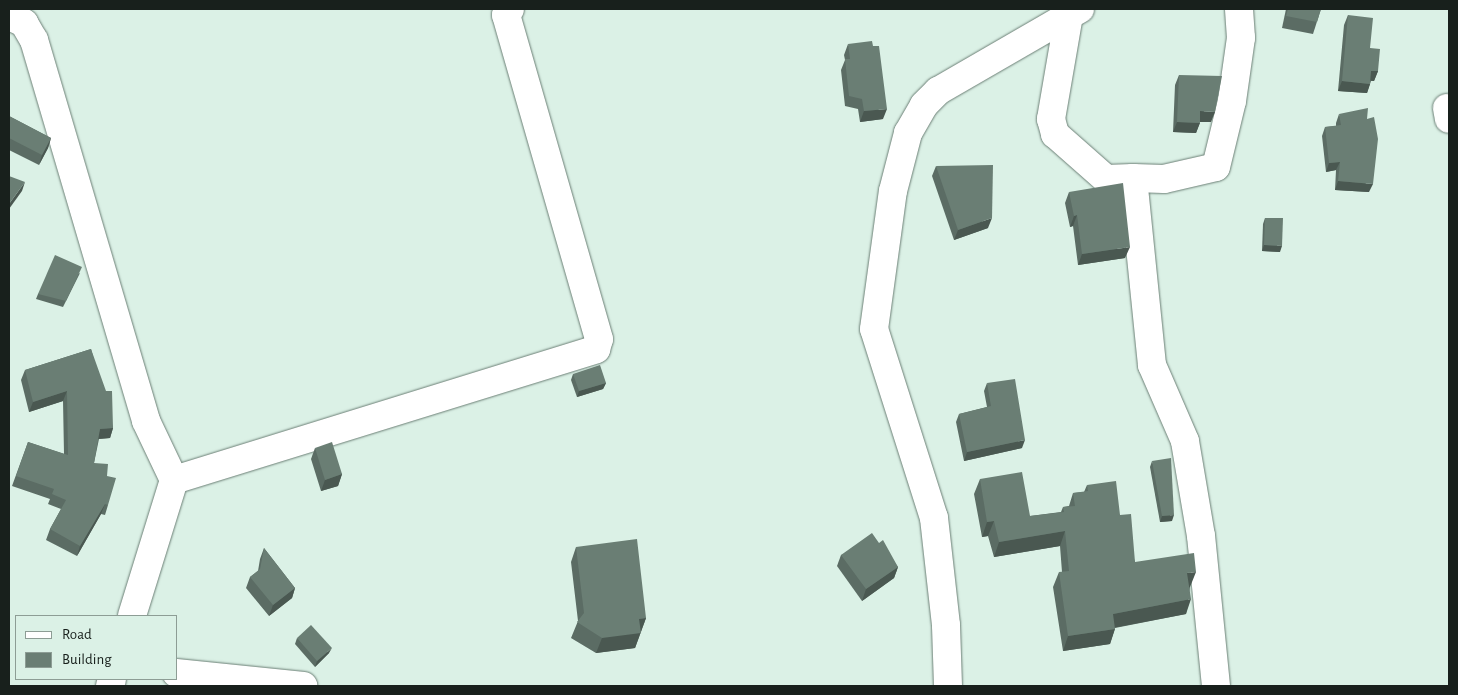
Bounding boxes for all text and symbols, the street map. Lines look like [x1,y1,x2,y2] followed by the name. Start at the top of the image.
[15,615,178,680] legend
[62,627,92,642] text: Road
[62,652,112,667] text: Building

